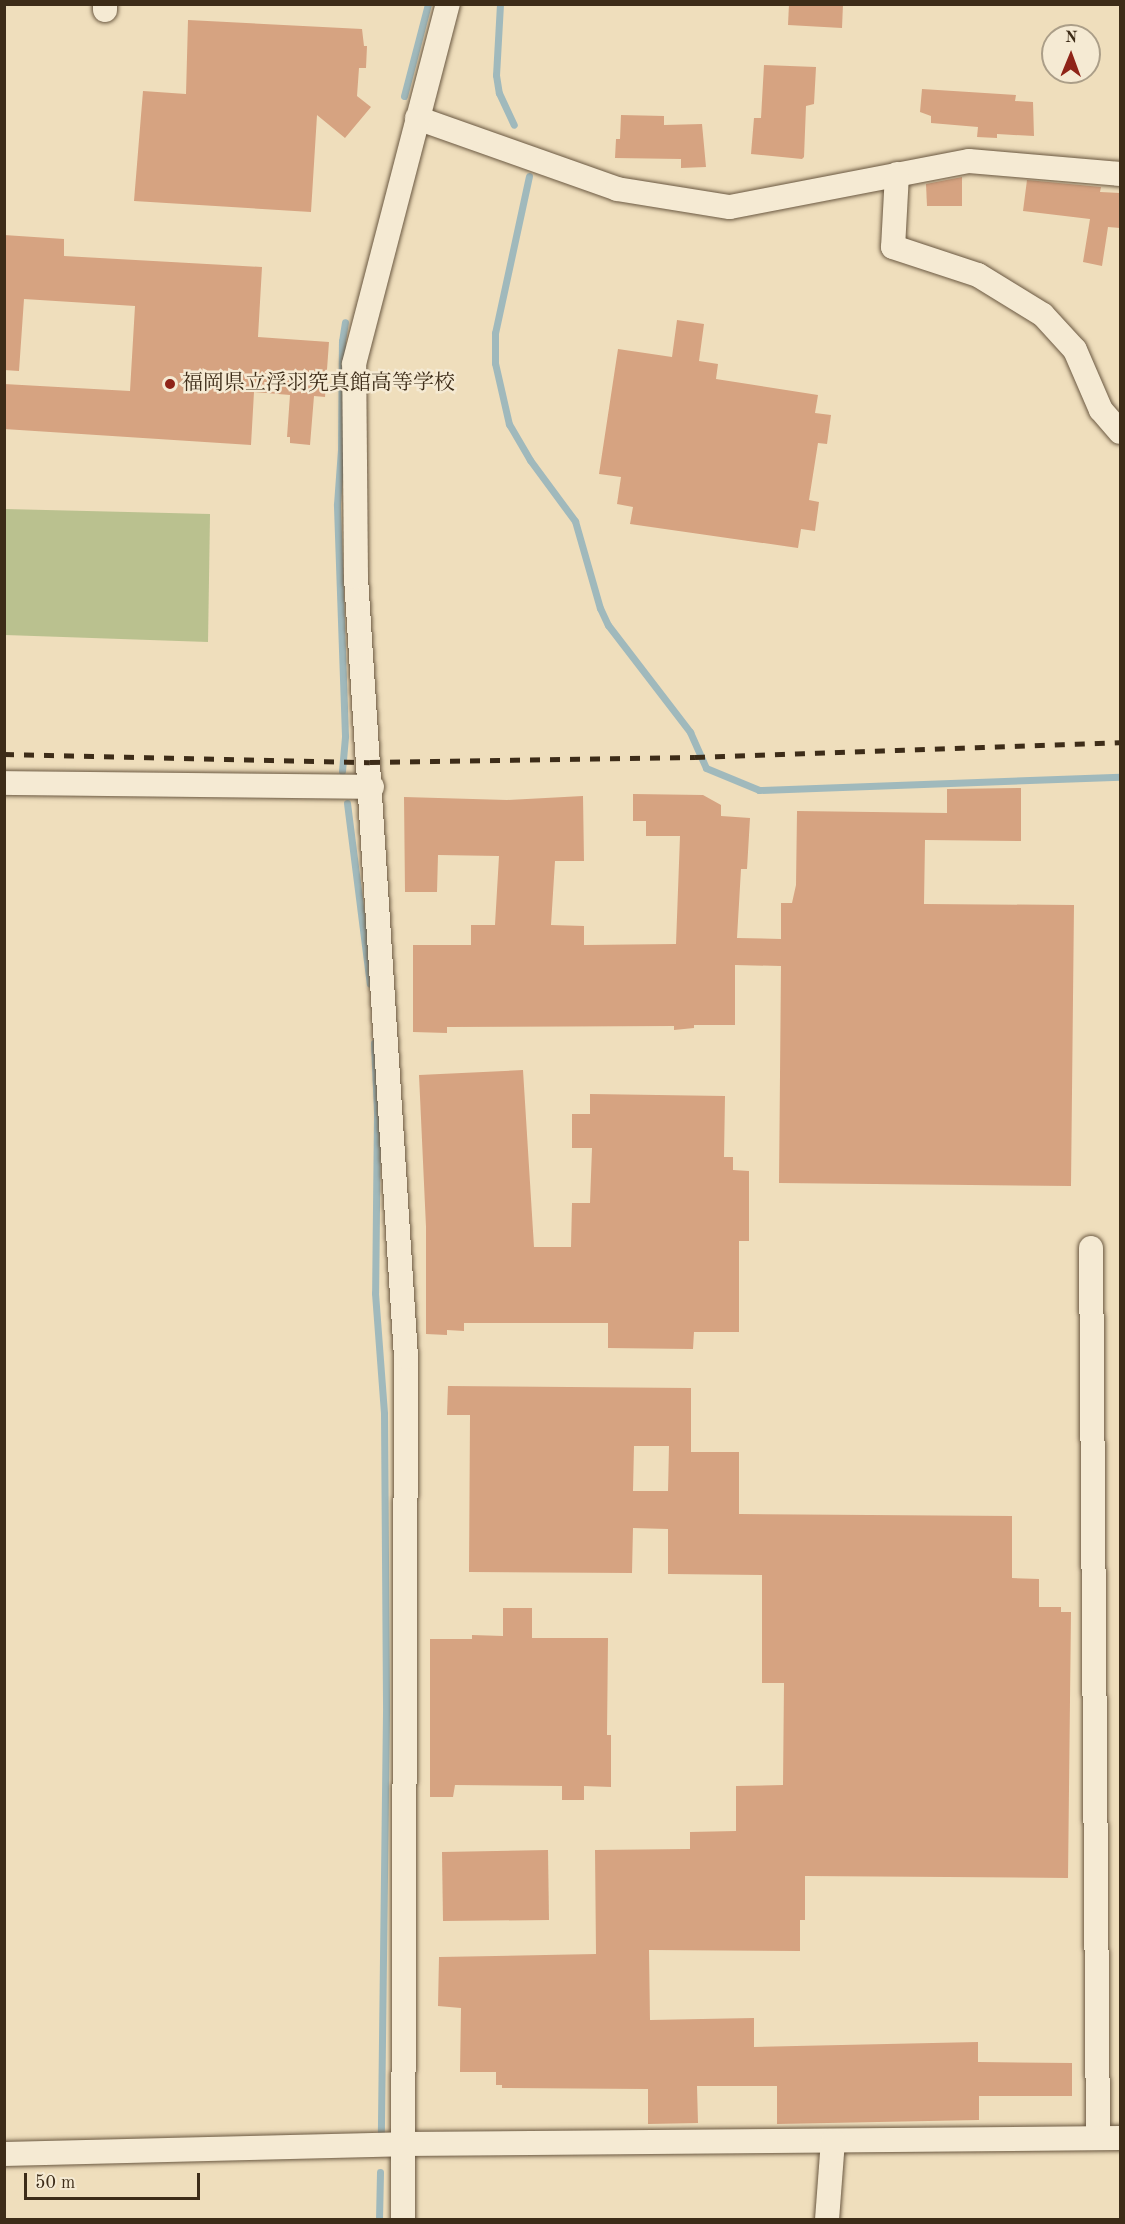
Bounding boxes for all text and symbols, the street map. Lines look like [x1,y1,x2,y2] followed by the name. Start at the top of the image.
[1041,24,1101,84] north arrow
[1065,30,1078,46] text: N
[182,371,455,397] place label: 福岡県立浮羽究真館高等学校
[163,377,177,391] marker: 福岡県立浮羽究真館高等学校
[27,2161,202,2199] scale bar
[35,2174,75,2192] text: 50 m

